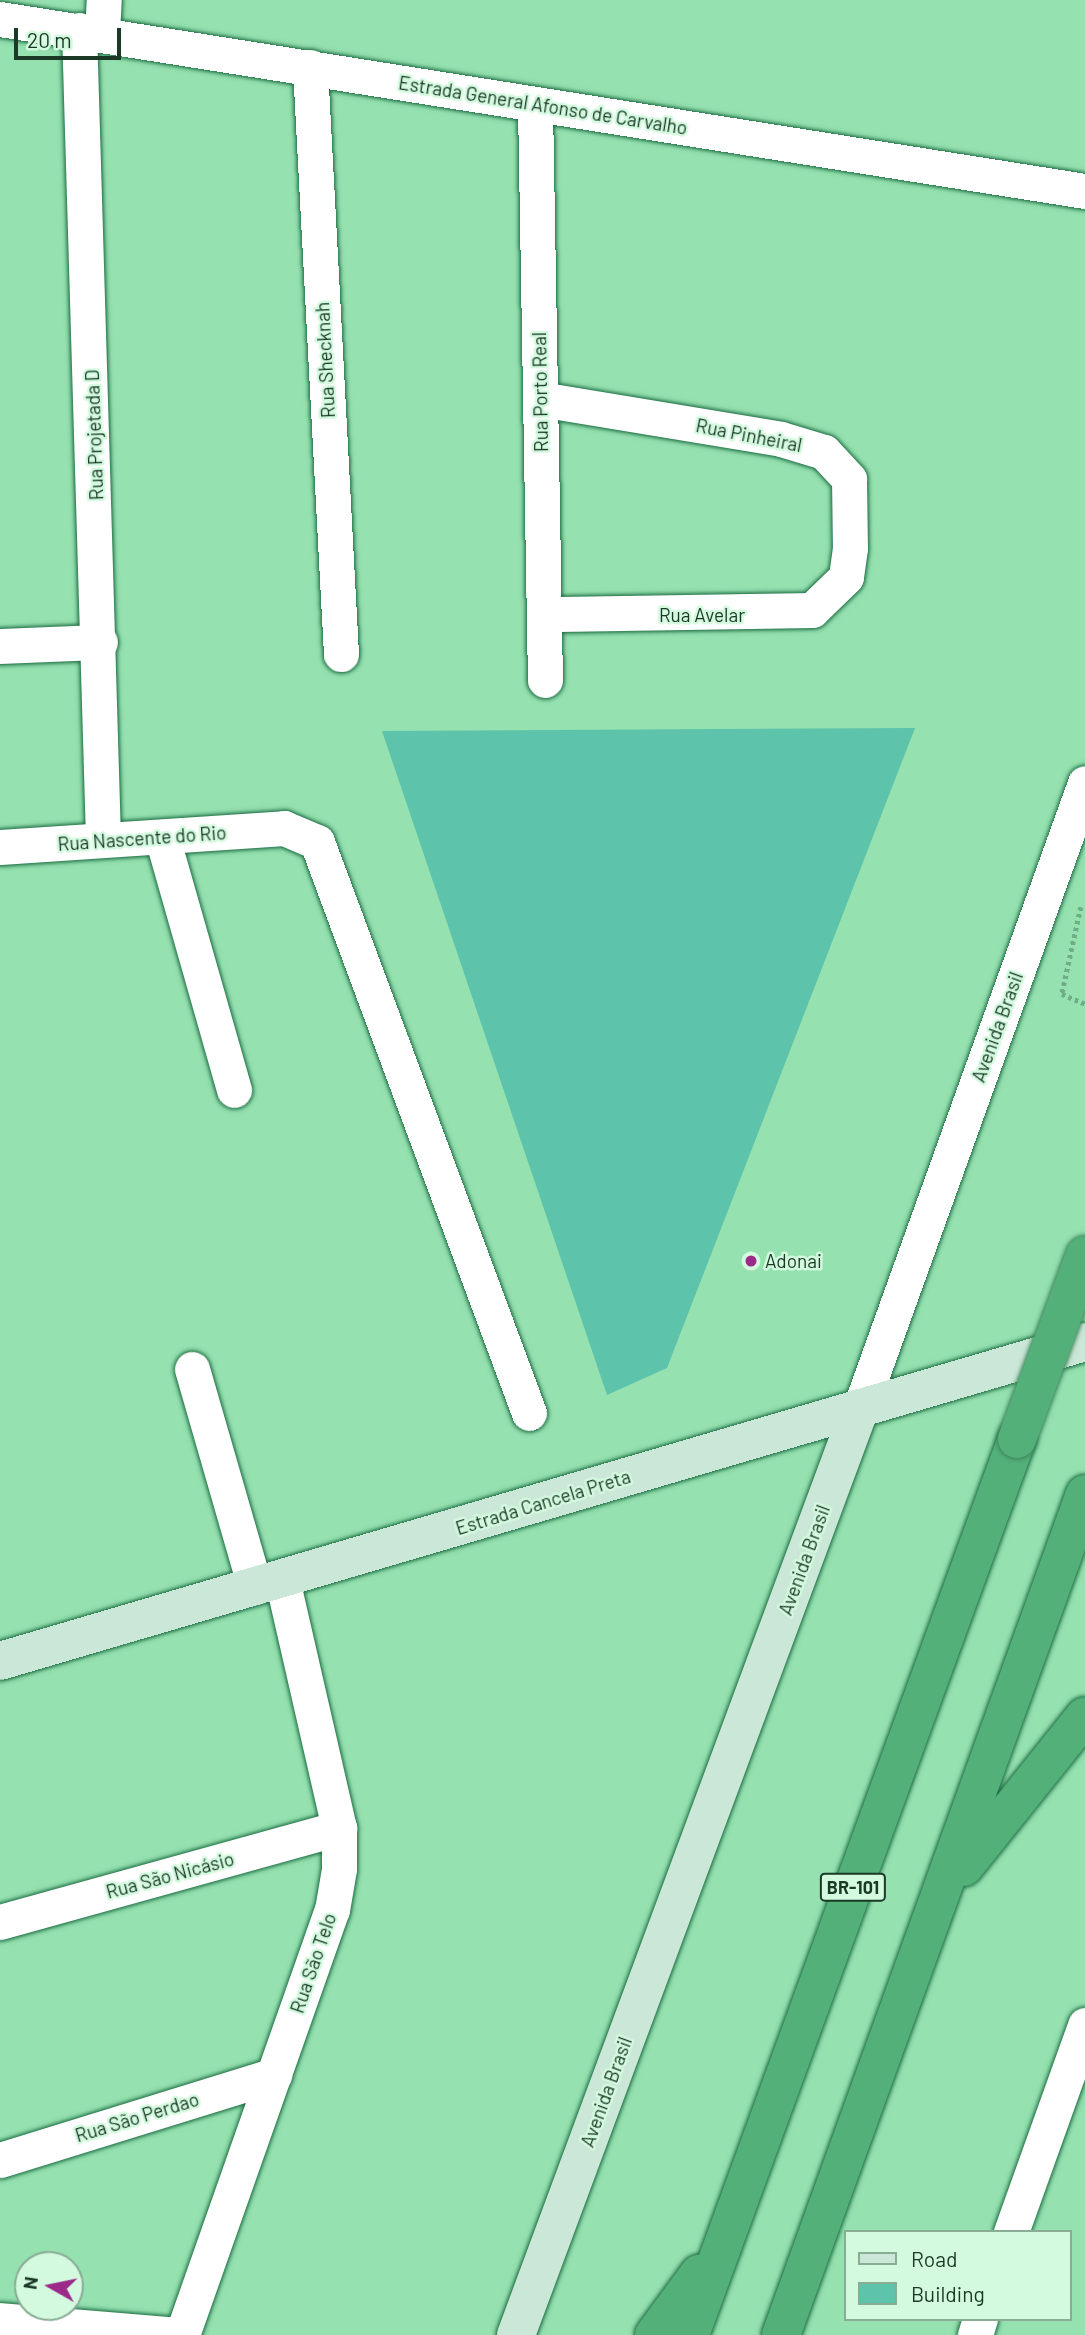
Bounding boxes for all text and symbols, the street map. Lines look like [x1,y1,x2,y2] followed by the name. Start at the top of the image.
[18,14,124,58] scale bar
[27,27,72,52] text: 20 m
[397,71,689,139] street label: Estrada General Afonso de Carvalho
[311,301,339,419] street label: Rua Shecknah
[528,332,552,452] street label: Rua Porto Real
[80,369,108,501] street label: Rua Projetada D
[694,414,804,456] street label: Rua Pinheiral
[659,604,745,626] street label: Rua Avelar
[57,821,227,855] street label: Rua Nascente do Rio
[967,969,1027,1085] street label: Avenida Brasil
[765,1250,822,1272] place label: Adonai
[743,1253,759,1269] marker: Adonai
[453,1465,633,1539] street label: Estrada Cancela Preta
[774,1502,834,1618] street label: Avenida Brasil
[103,1847,237,1903] street label: Rua São Nicásio
[820,1872,886,1901] road number: BR-101
[285,1910,341,2016] street label: Rua São Telo
[576,2034,636,2150] street label: Avenida Brasil
[72,2087,202,2147] street label: Rua São Perdao
[844,2230,1071,2321] legend
[911,2246,957,2271] text: Road
[14,2251,84,2321] north arrow
[17,2275,42,2291] text: N
[911,2281,985,2306] text: Building

